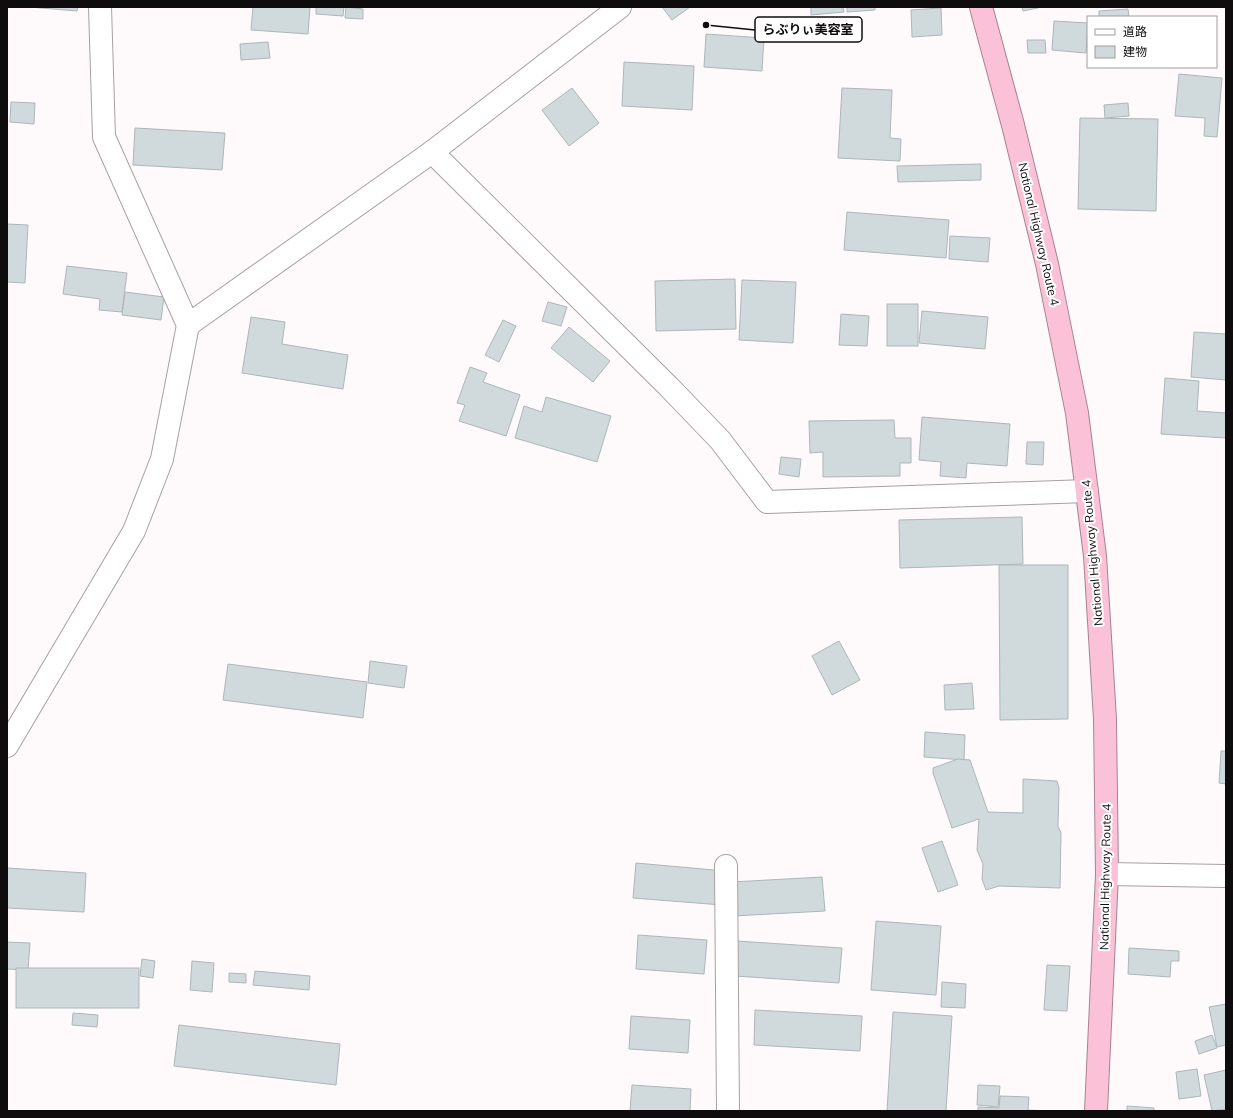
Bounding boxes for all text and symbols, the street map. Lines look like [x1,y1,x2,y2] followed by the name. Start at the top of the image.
[1087,16,1217,68] legend
[755,17,862,42] callout: らぶりぃ美容室
[762,21,854,37] text: らぶりぃ美容室
[1123,24,1147,39] text: 道路
[1123,44,1147,59] text: 建物
[1015,161,1063,307] street label: National Highway Route 4
[1078,479,1106,627] street label: National Highway Route 4
[1096,804,1114,950] street label: National Highway Route 4

